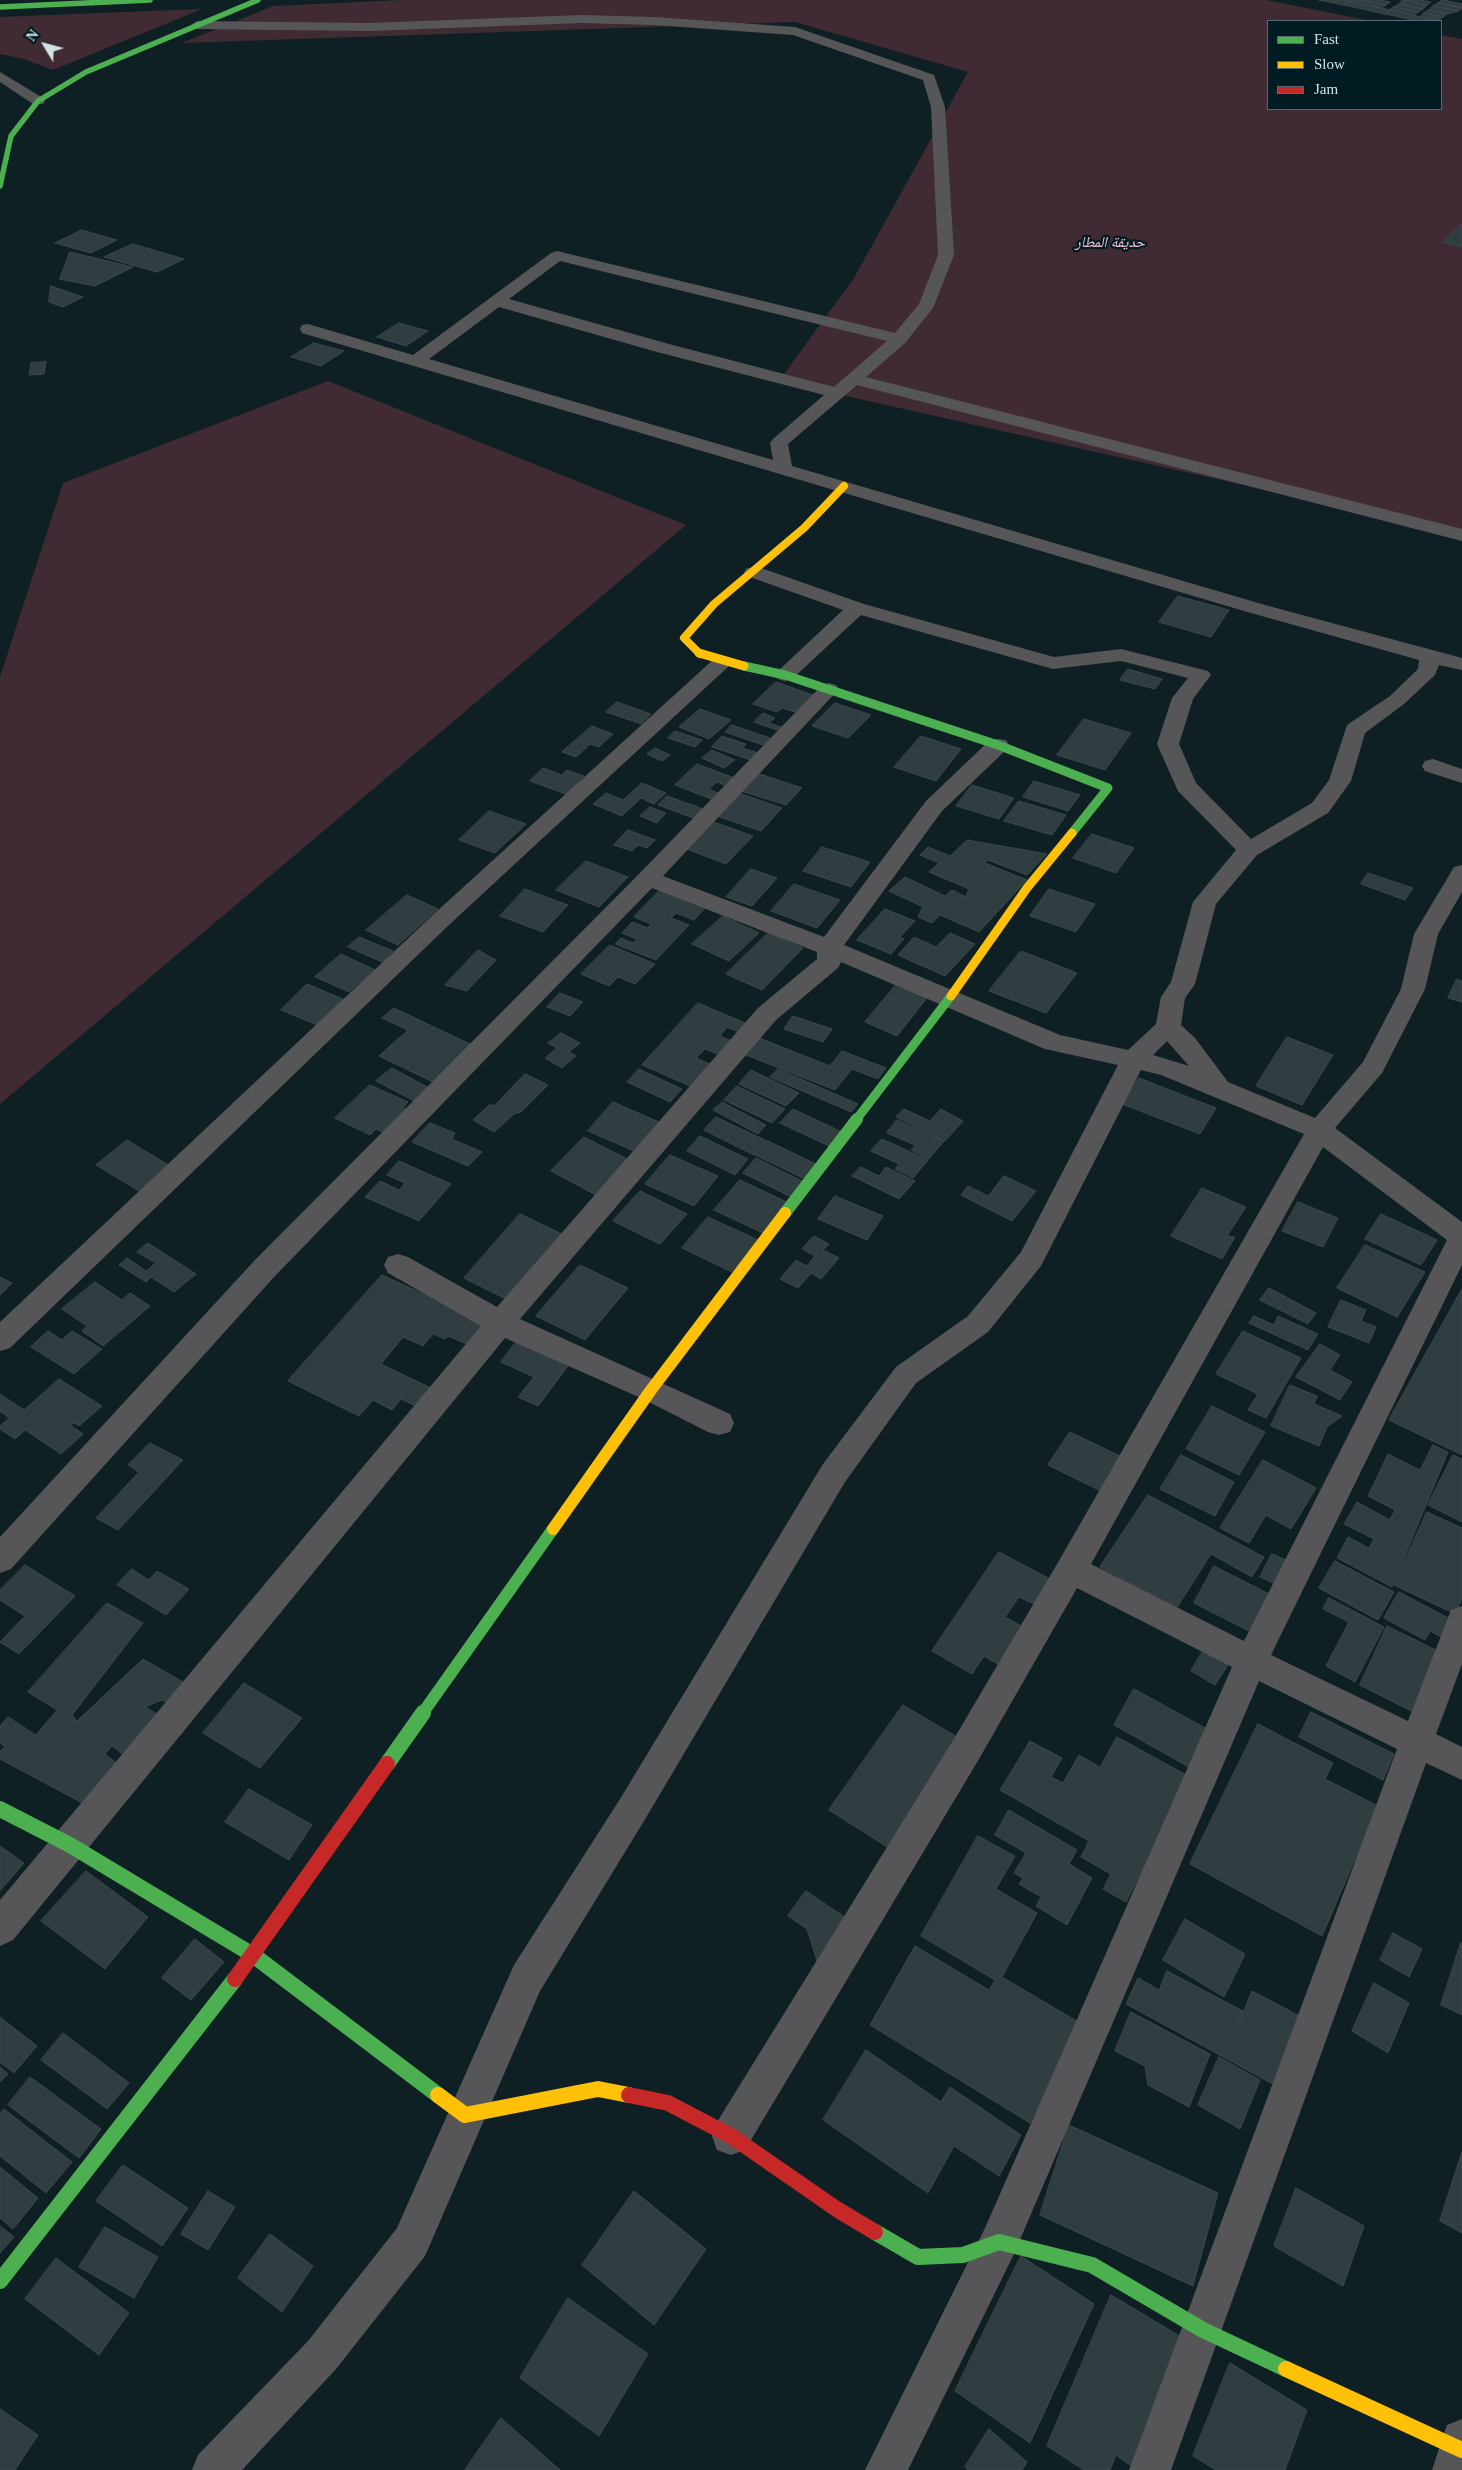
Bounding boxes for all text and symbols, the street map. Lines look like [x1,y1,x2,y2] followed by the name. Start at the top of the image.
[20,20,70,70] north arrow
[1267,20,1442,110] legend
[24,27,42,44] text: N
[1314,31,1339,47] text: Fast
[1314,56,1345,72] text: Slow
[1314,81,1338,97] text: Jam
[1075,234,1145,252] park label: حديقة المطار

